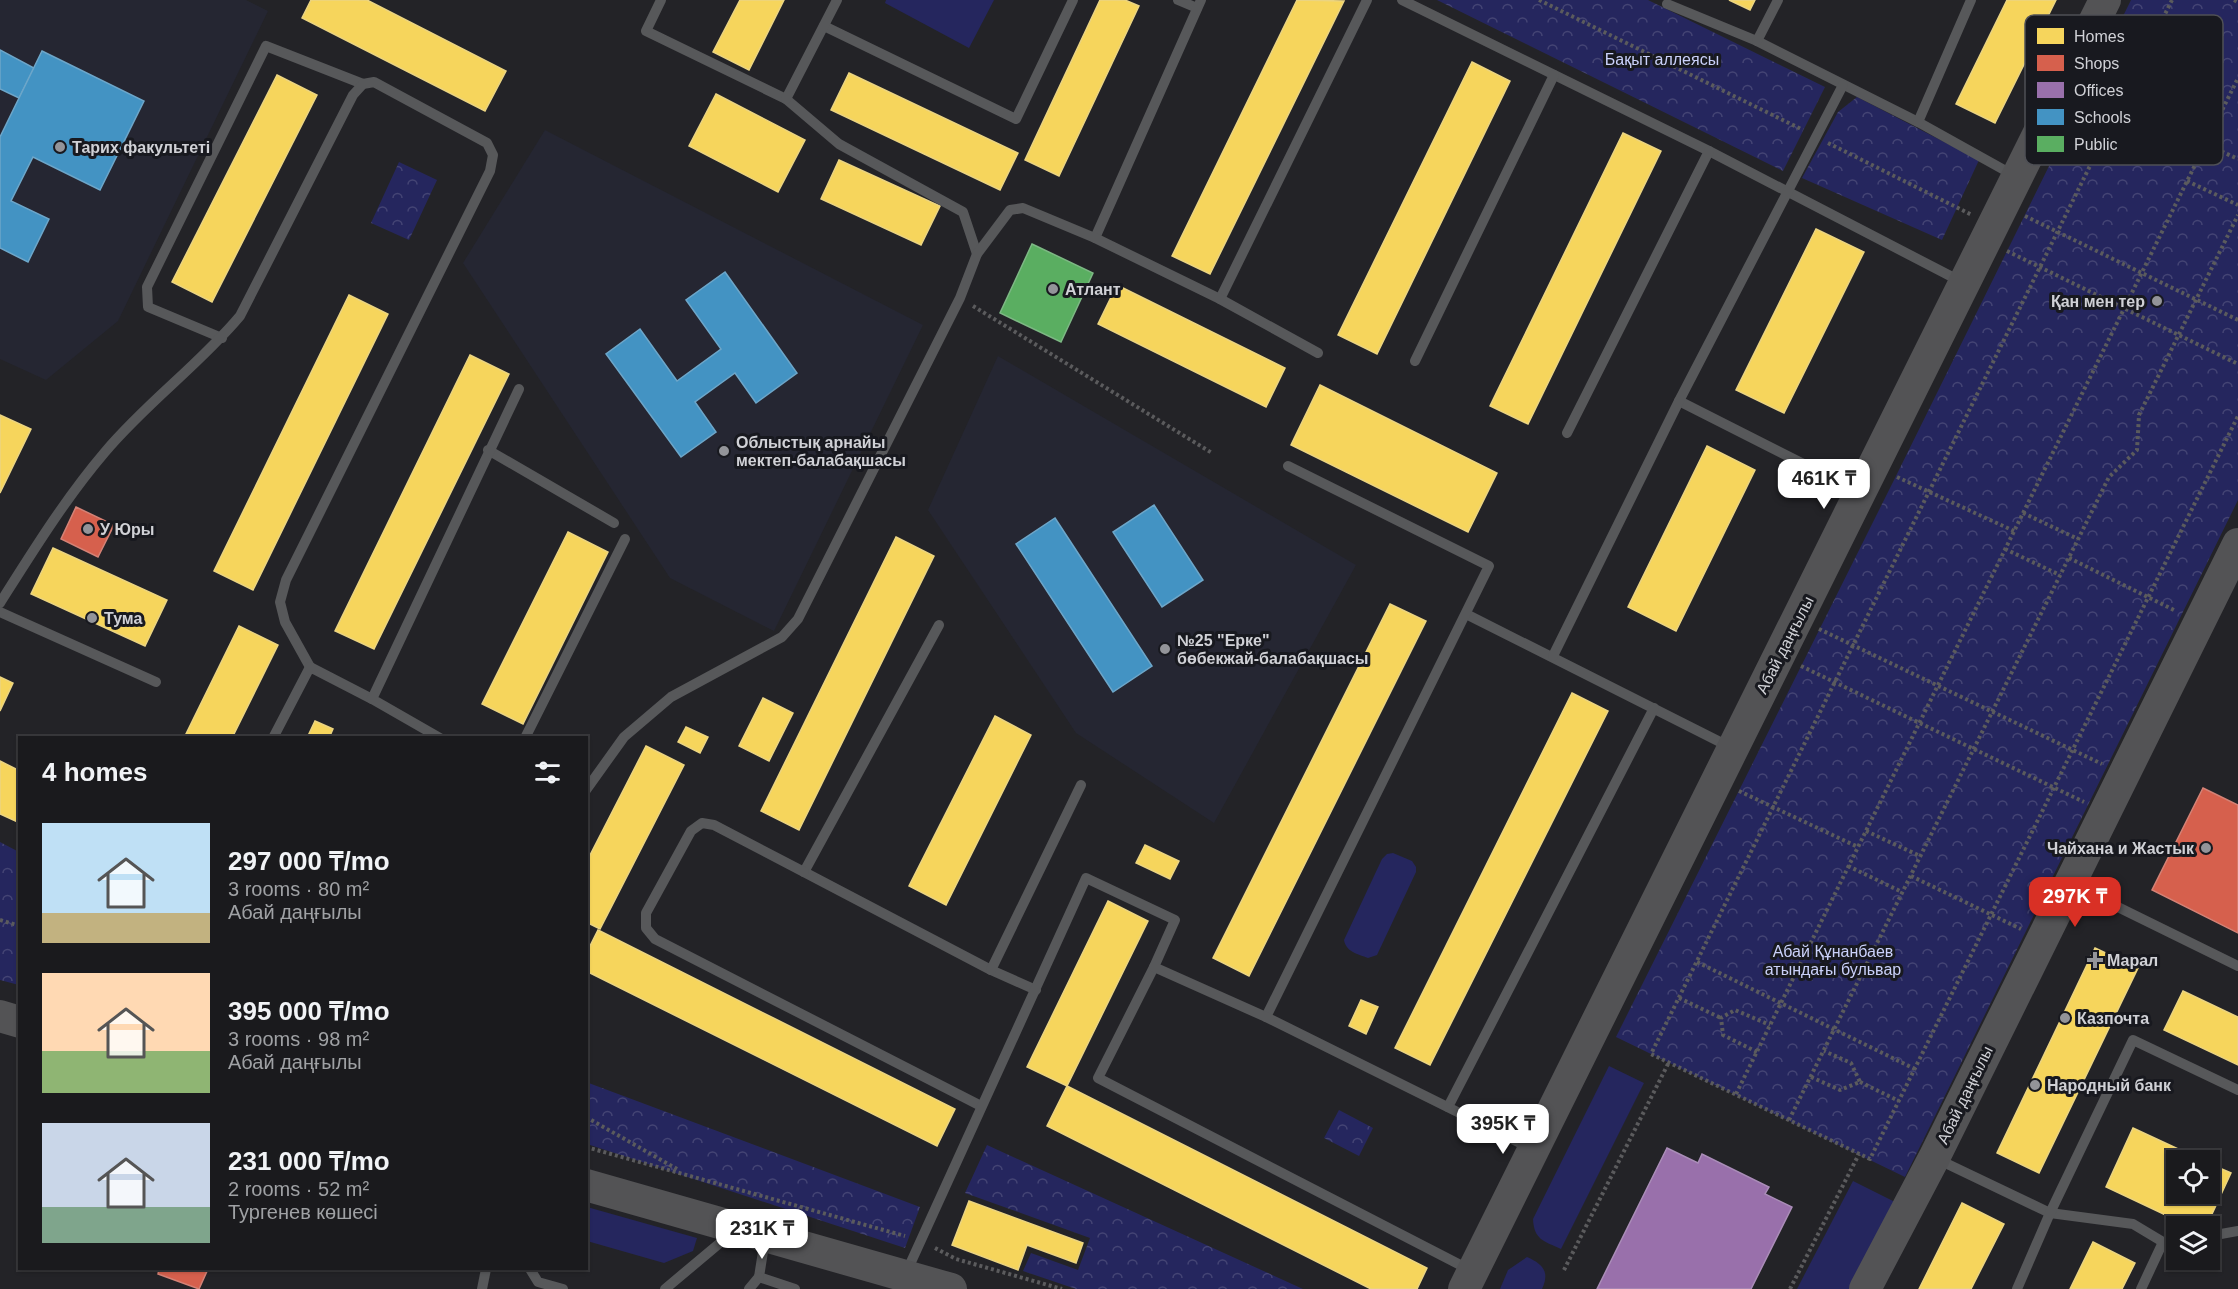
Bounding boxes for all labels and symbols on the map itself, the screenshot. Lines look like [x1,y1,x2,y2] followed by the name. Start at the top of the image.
[2025,15,2223,165] legend
[2074,28,2125,45] text: Homes
[1605,51,1719,68] park label: Бақыт аллеясы
[2074,55,2119,72] text: Shops
[2074,82,2124,99] text: Offices
[2074,109,2131,126] text: Schools
[2074,136,2118,153] text: Public
[72,139,210,156] place label: Тарих факультеті
[53,140,67,154] marker: Тарих факультеті
[1065,281,1121,298] place label: Атлант
[1046,282,1060,296] marker: Атлант
[2051,293,2145,310] place label: Қан мен тер
[2150,294,2164,308] marker: Қан мен тер
[736,434,906,469] place label: Облыстық арнайы мектеп-балабақшасы
[717,444,731,458] marker: Облыстық арнайы мектеп-балабақшасы
[1775,459,1873,510] pin: 461K ₸
[100,521,154,538] place label: У Юры
[81,522,95,536] marker: У Юры
[1753,593,1817,697] street label: Абай даңғылы
[104,610,142,627] place label: Тума
[85,611,99,625] marker: Тума
[1177,632,1368,667] place label: №25 "Ерке" бөбекжай-балабақшасы
[1158,642,1172,656] marker: №25 "Ерке" бөбекжай-балабақшасы
[2047,840,2195,857] place label: Чайхана и Жастык
[2199,841,2213,855] marker: Чайхана и Жастык
[2026,877,2124,928] pin: 297K ₸
[1765,943,1901,978] park label: Абай Құнанбаев атындағы бульвар
[2107,952,2158,969] place label: Марал
[2088,953,2102,967] marker: Марал
[2077,1010,2149,1027] place label: Казпочта
[2058,1011,2072,1025] marker: Казпочта
[1934,1043,1996,1147] street label: Абай даңғылы
[2047,1077,2172,1094] place label: Народный банк
[2028,1078,2042,1092] marker: Народный банк
[1454,1104,1552,1155] pin: 395K ₸
[713,1209,811,1260] pin: 231K ₸

